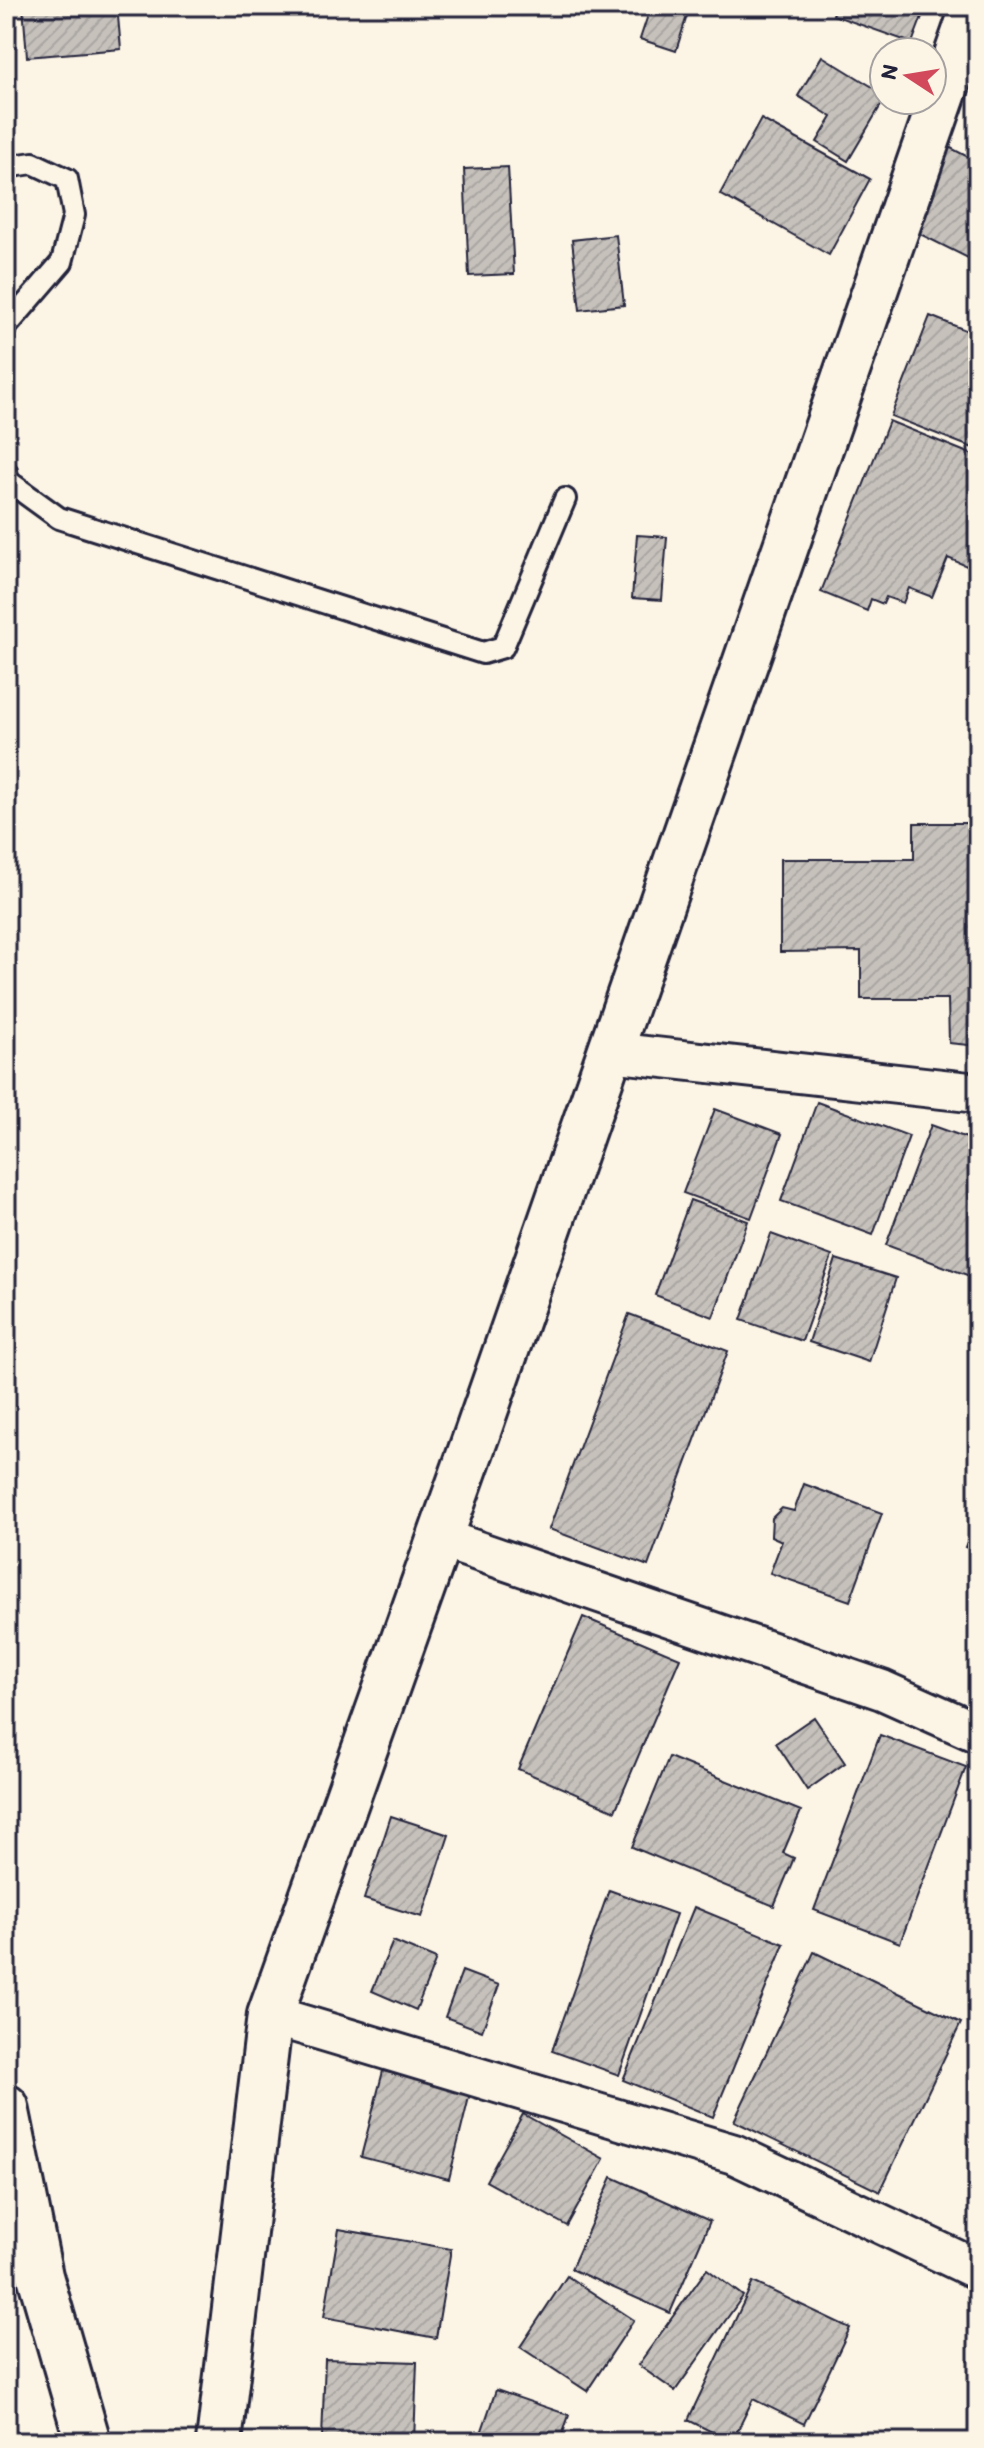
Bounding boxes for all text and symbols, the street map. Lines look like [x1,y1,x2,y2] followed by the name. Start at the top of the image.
[868,36,948,116] north arrow
[874,62,904,82] text: N

